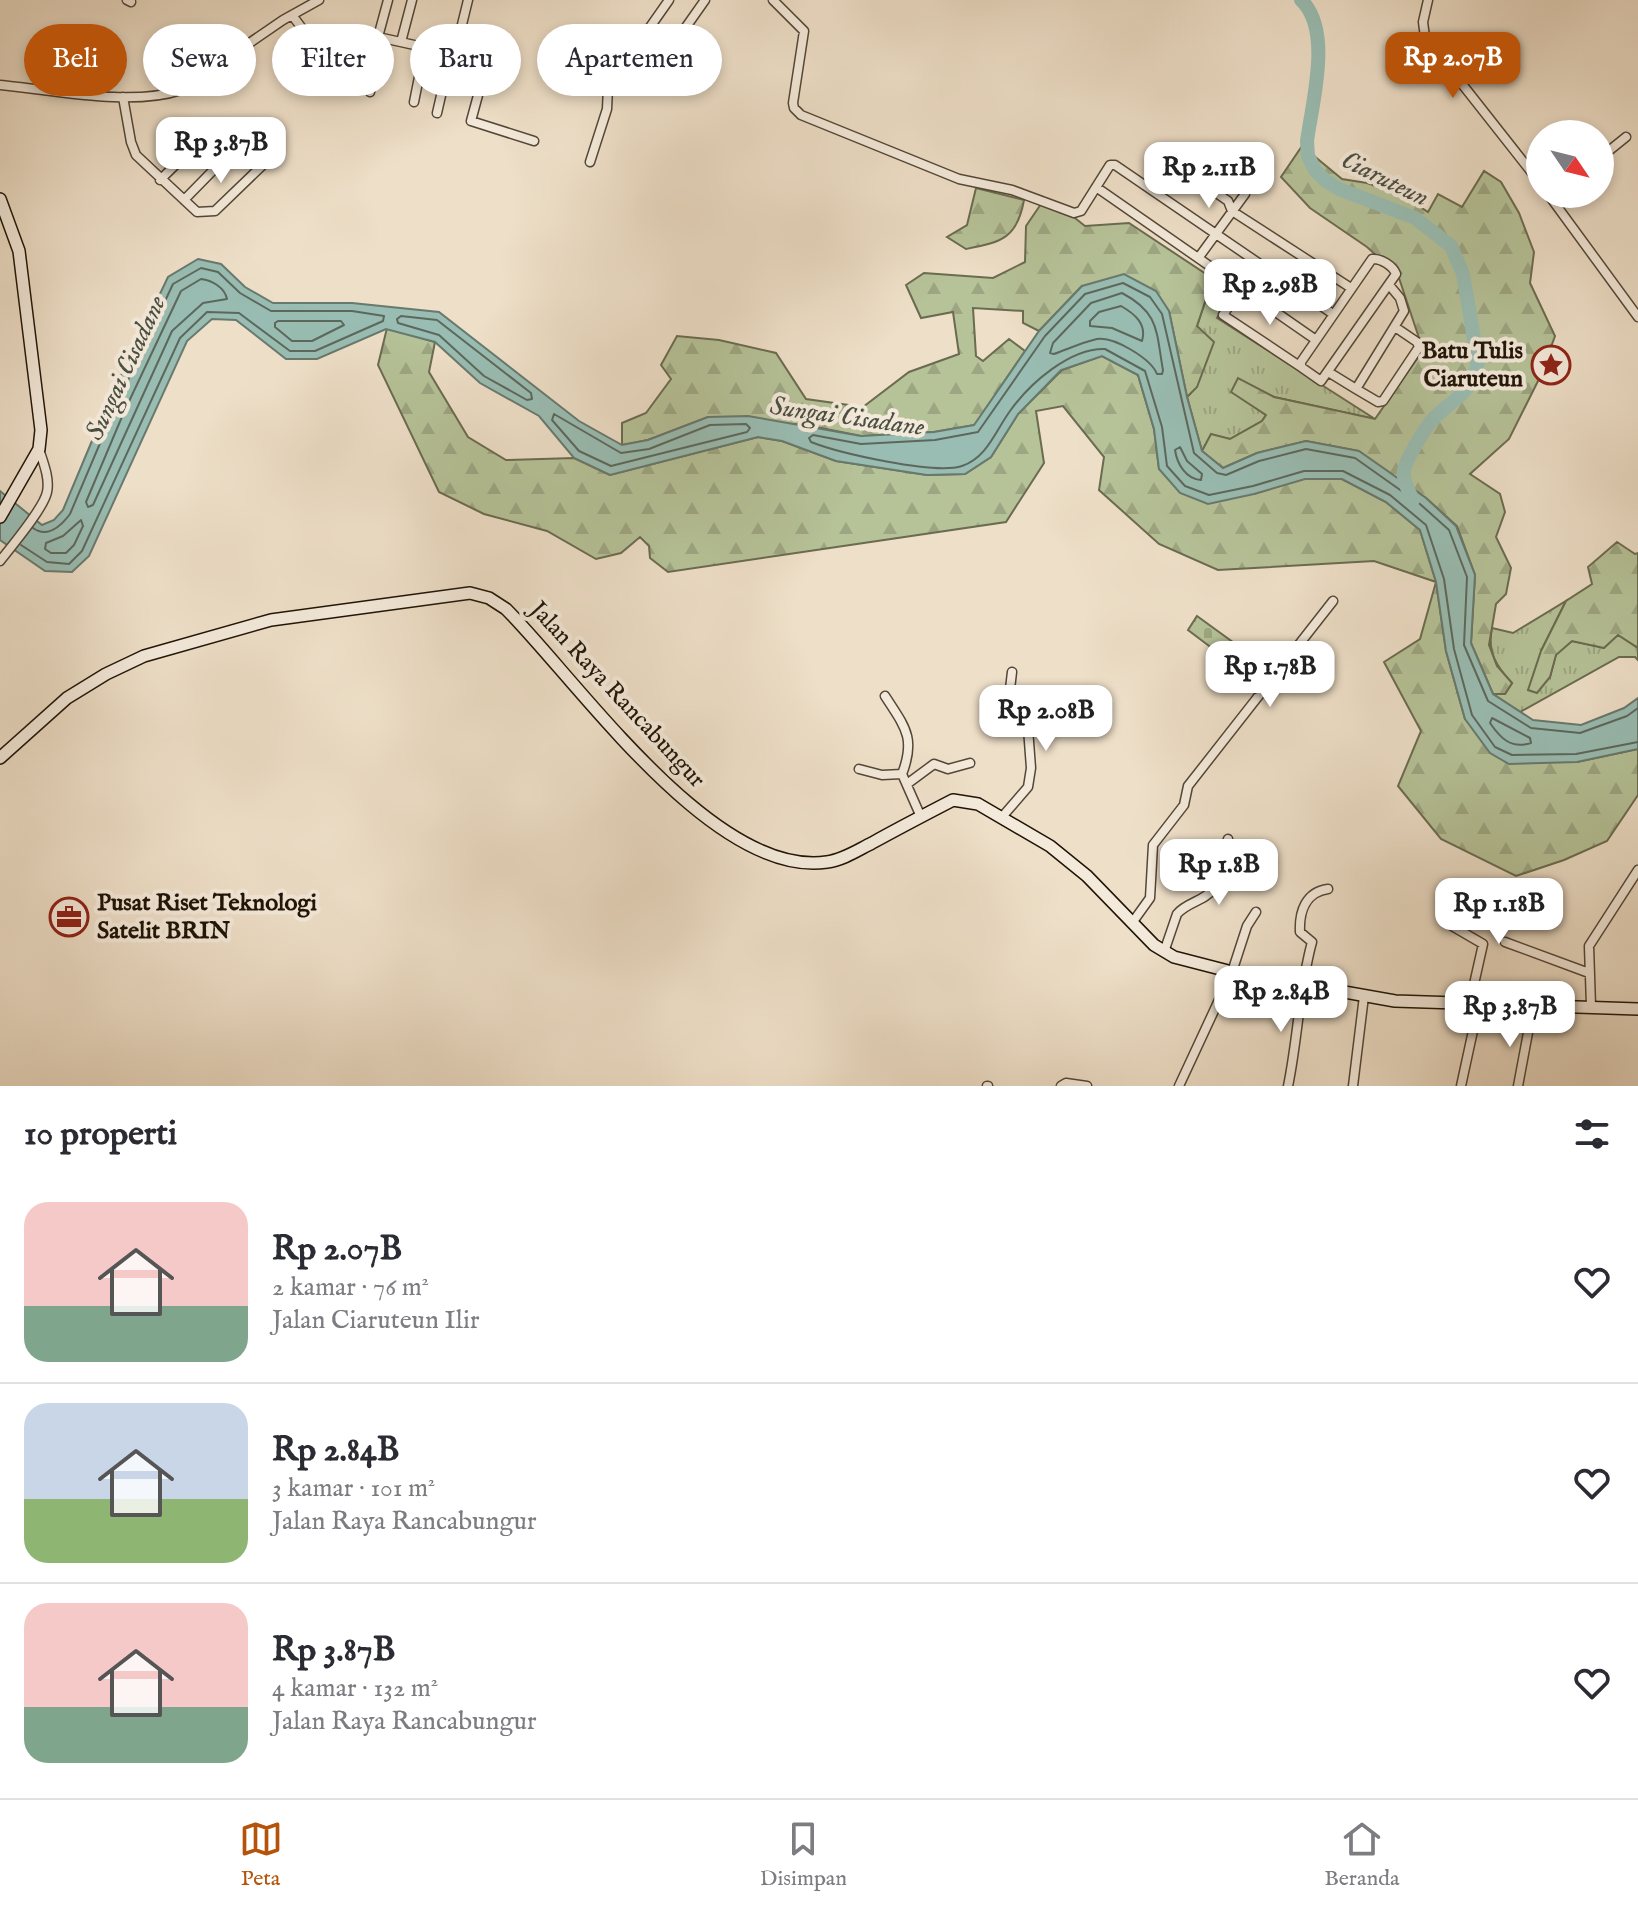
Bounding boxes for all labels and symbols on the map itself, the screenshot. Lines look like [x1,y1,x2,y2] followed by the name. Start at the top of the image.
[1370,32,1536,100] pin: Rp 2.07B
[138,117,304,185] pin: Rp 3.87B
[1526,120,1614,208] north arrow
[1126,142,1292,210] pin: Rp 2.11B
[1336,144,1434,214] water label: Ciaruteun
[1187,259,1353,327] pin: Rp 2.98B
[78,290,175,446] water label: Sungai Cisadane
[1422,336,1524,395] place label: Batu Tulis Ciaruteun
[1530,344,1572,386] place icon: Batu Tulis Ciaruteun
[768,390,927,445] water label: Sungai Cisadane
[520,593,712,795] street label: Jalan Raya Rancabungur
[1187,641,1353,709] pin: Rp 1.78B
[963,685,1129,753] pin: Rp 2.08B
[1145,839,1293,907] pin: Rp 1.8B
[1416,878,1582,946] pin: Rp 1.18B
[97,888,317,947] place label: Pusat Riset Teknologi Satelit BRIN
[48,896,90,938] office icon: Pusat Riset Teknologi Satelit BRIN
[1198,966,1364,1034] pin: Rp 2.84B
[1427,981,1593,1049] pin: Rp 3.87B

